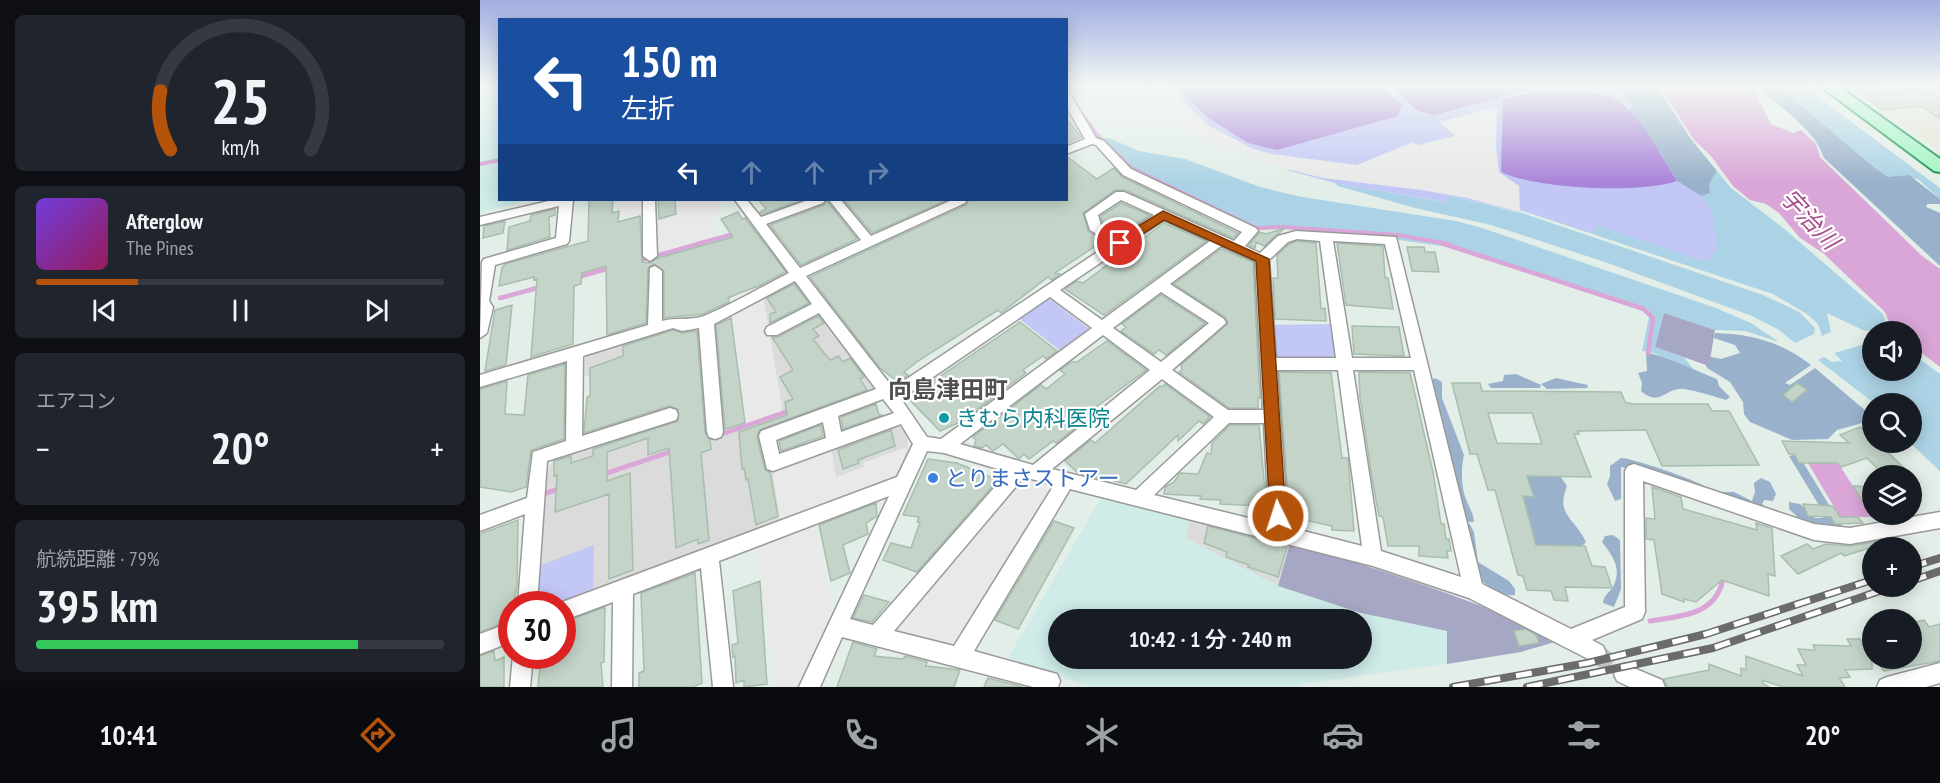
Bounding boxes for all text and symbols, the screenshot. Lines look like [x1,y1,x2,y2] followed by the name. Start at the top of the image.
[621,34,718,89] text: 150 m
[522,42,600,120] icon: left
[210,60,270,141] text: 25
[621,91,675,125] text: 左折
[221,133,259,161] text: km/h
[672,156,705,189] icon: left
[735,156,768,189] icon: ahead
[798,156,831,189] icon: ahead
[861,156,894,189] icon: right
[1774,182,1848,258] water label: 宇治川
[126,207,203,235] text: Afterglow
[1094,217,1145,268] pin
[1103,226,1136,259] icon: arrive
[126,235,193,261] text: The Pines
[88,294,121,327] icon: previous
[224,294,257,327] icon: pause
[360,294,393,327] icon: next
[1862,321,1922,669] map controls
[1862,321,1922,381] button: sound
[888,374,1008,405] district label: 向島津田町
[36,388,116,414] text: エアコン
[1862,393,1922,453] button: search
[956,404,1110,432] place label: きむら内科医院
[937,411,951,425] marker: きむら内科医院
[210,418,270,476] text: 20°
[36,427,50,470] text: −
[430,427,444,470] text: +
[945,464,1120,492] place label: とりまさストアー
[1862,465,1922,525] button: layers
[926,471,940,485] marker: とりまさストアー
[1246,484,1310,548] position arrow
[1862,537,1922,597] button: +
[36,546,159,572] text: 航続距離 · 79%
[36,576,158,634] text: 395 km
[498,591,576,669] speed limit sign: 30
[1862,609,1922,669] button: −
[1129,625,1291,653] text: 10:42 · 1 分 · 240 m
[357,714,399,756] icon: directions
[598,714,640,756] icon: music
[840,714,882,756] icon: phone
[1081,714,1123,756] icon: climate
[1322,714,1364,756] icon: car
[1563,714,1605,756] icon: filters
[100,718,158,752] text: 10:41
[1805,718,1840,752] text: 20°

